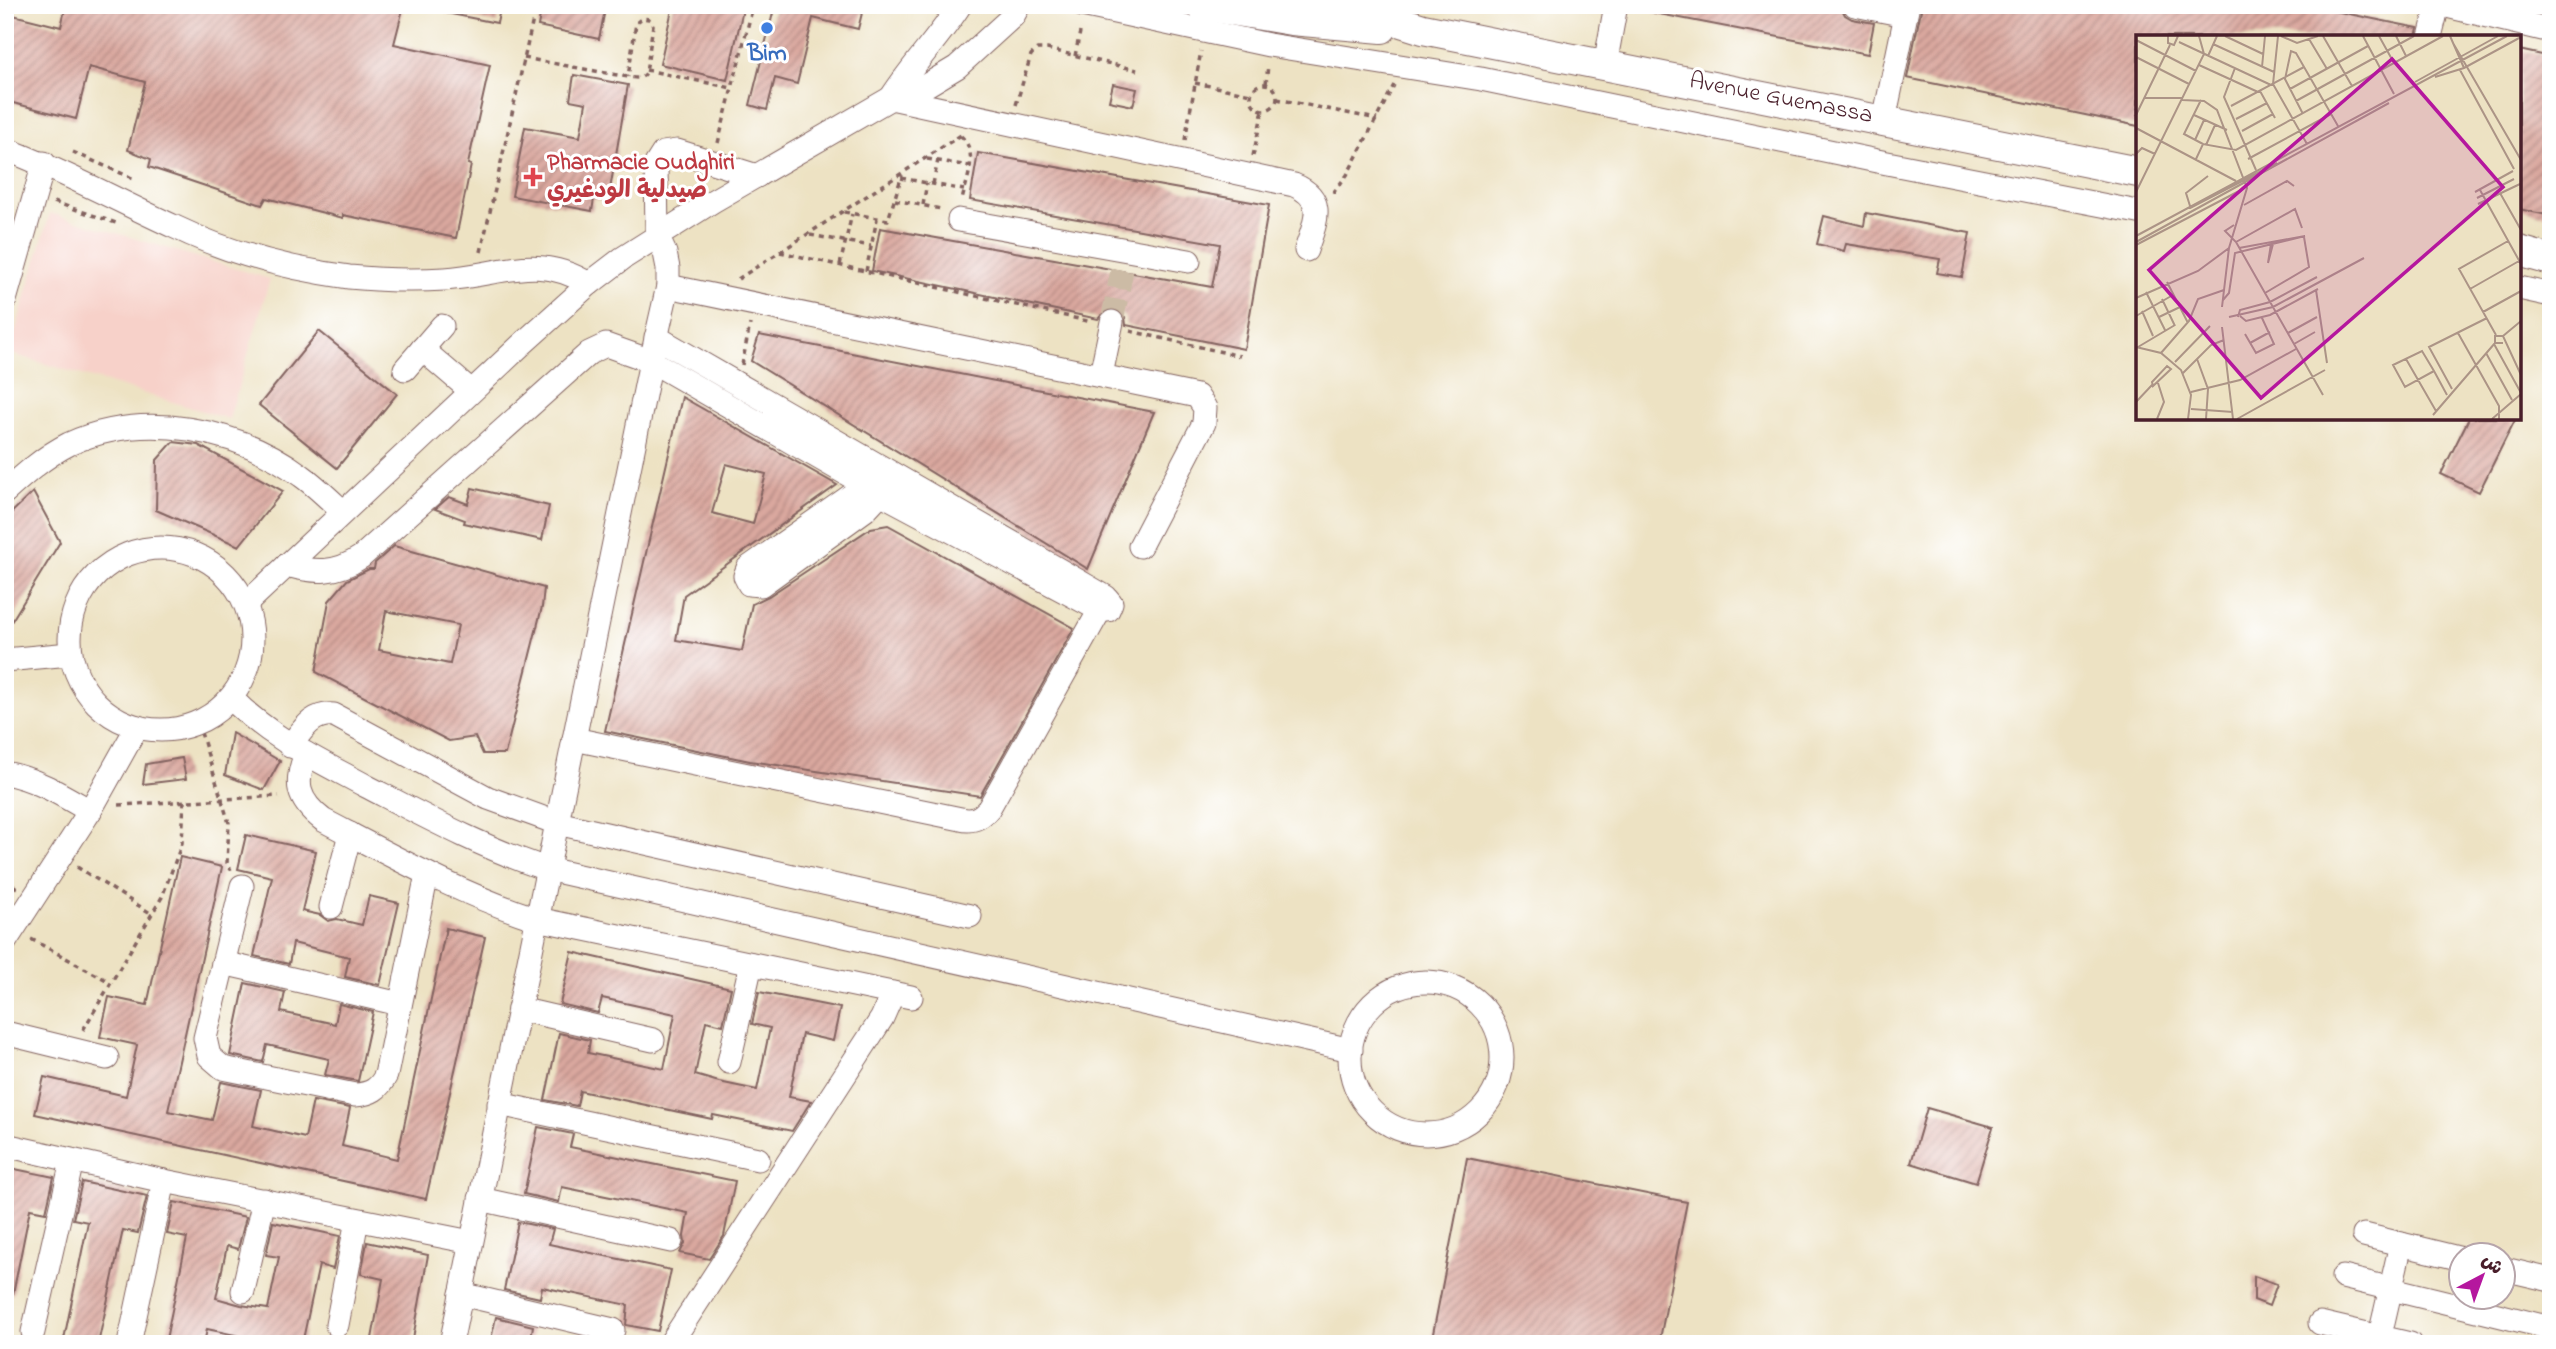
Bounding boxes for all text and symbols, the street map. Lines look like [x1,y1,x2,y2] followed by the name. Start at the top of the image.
[759,20,775,36] marker: Bim
[2136,35,2521,420] inset map
[746,37,787,72] place label: Bim
[1686,64,1876,134] street label: Avenue Guemassa
[547,146,735,209] place label: Pharmacie Oudghiri صيدلية الودغيري
[525,169,541,185] marker: Pharmacie Oudghiri صيدلية الودغيري
[2448,1240,2518,1310] north arrow
[2475,1248,2508,1282] text: ش

